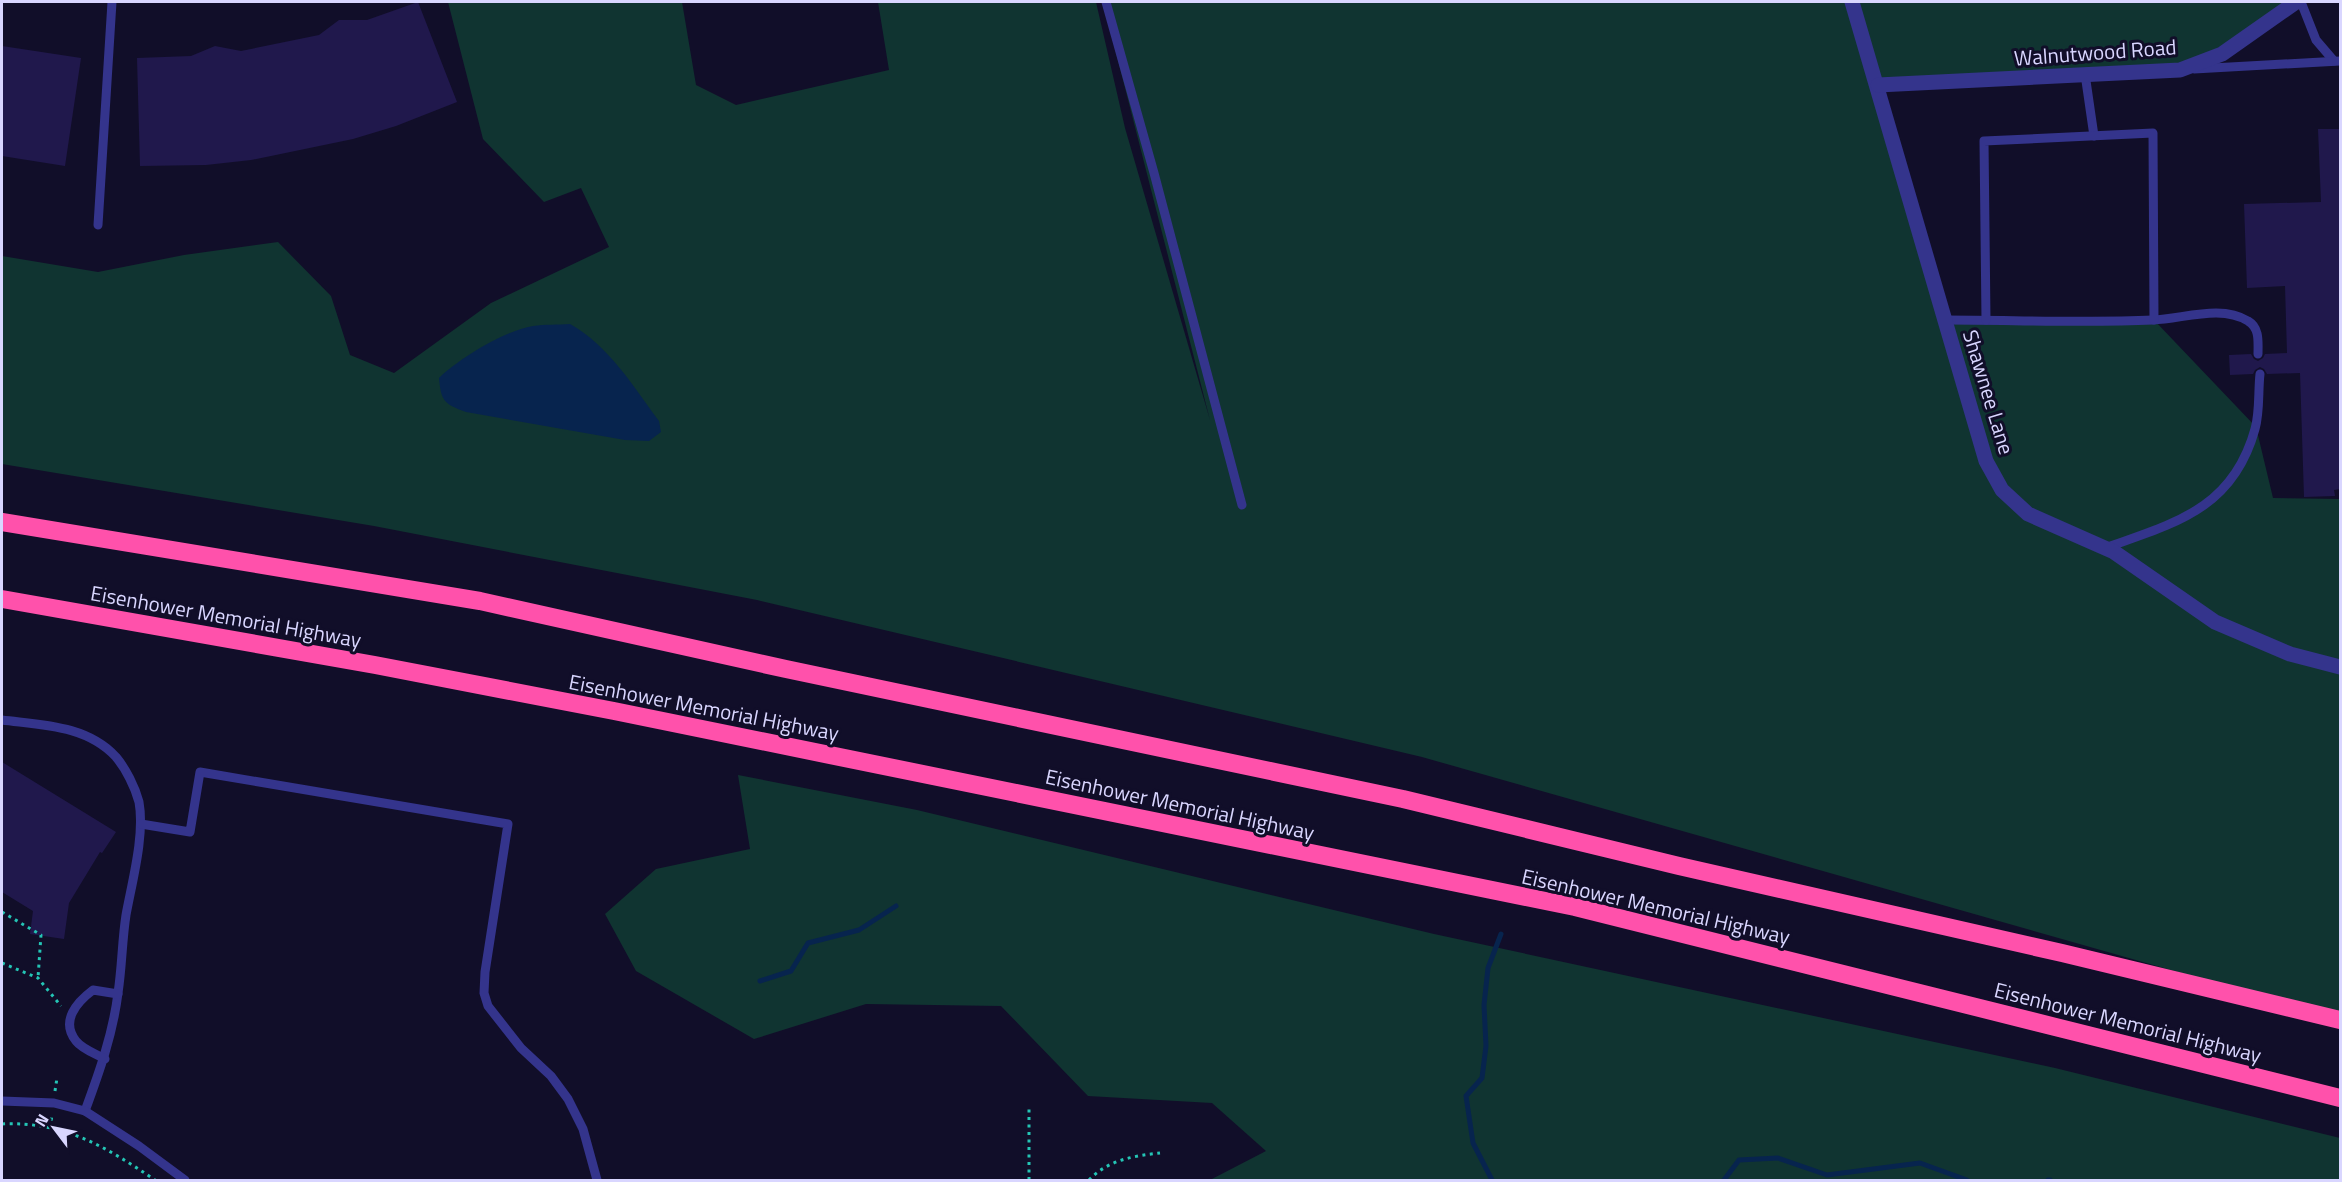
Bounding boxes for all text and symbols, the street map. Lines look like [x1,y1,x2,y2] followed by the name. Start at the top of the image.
[2013,30,2177,74] street label: Walnutwood Road
[1955,326,2023,458] street label: Shawnee Lane
[88,576,364,656] street label: Eisenhower Memorial Highway
[566,665,842,749] street label: Eisenhower Memorial Highway
[1042,760,1318,848] street label: Eisenhower Memorial Highway
[1519,860,1793,952] street label: Eisenhower Memorial Highway
[1991,973,2265,1071] street label: Eisenhower Memorial Highway
[24,1098,84,1158] north arrow
[28,1109,54,1131] text: N

